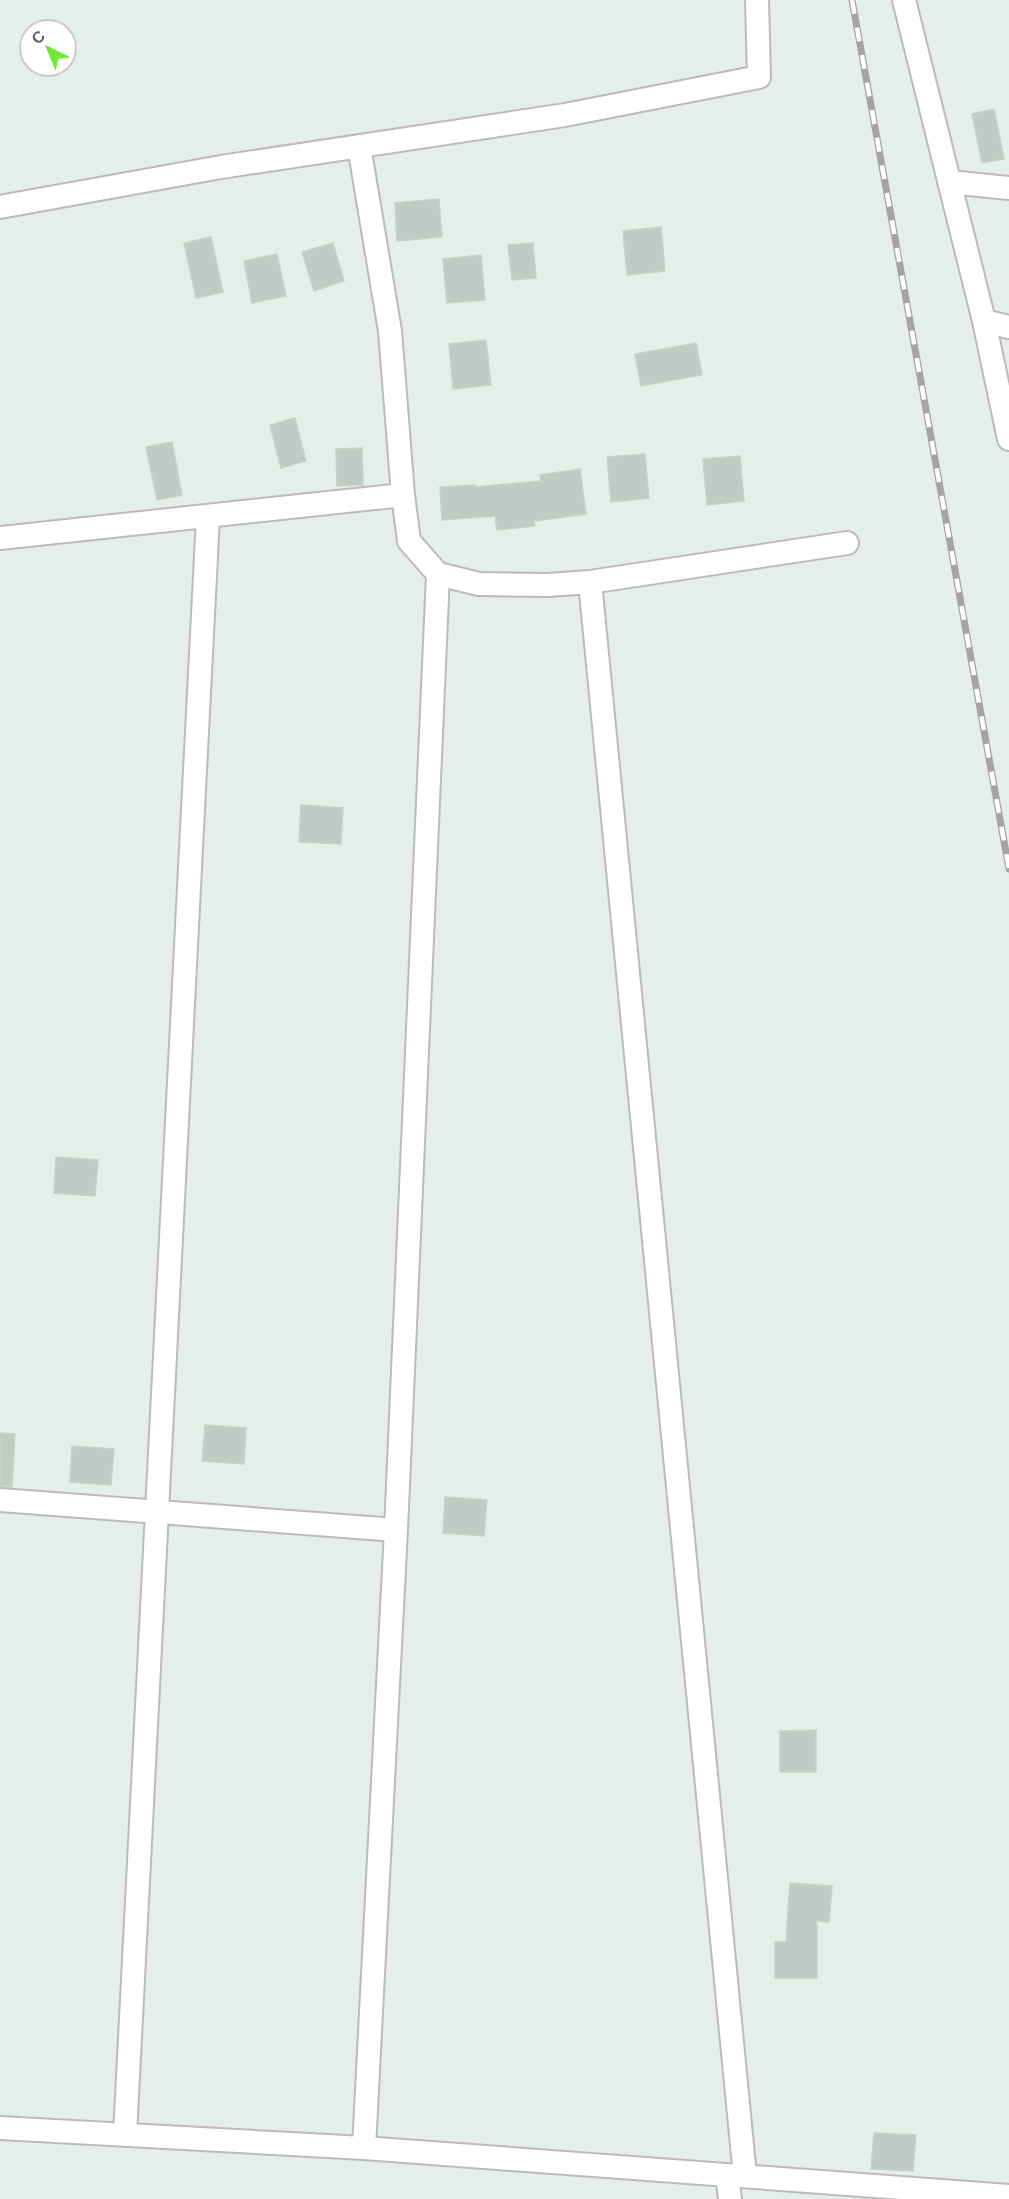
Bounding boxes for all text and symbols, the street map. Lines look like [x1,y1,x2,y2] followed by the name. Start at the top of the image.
[18,18,78,78] north arrow
[27,25,50,49] text: С

